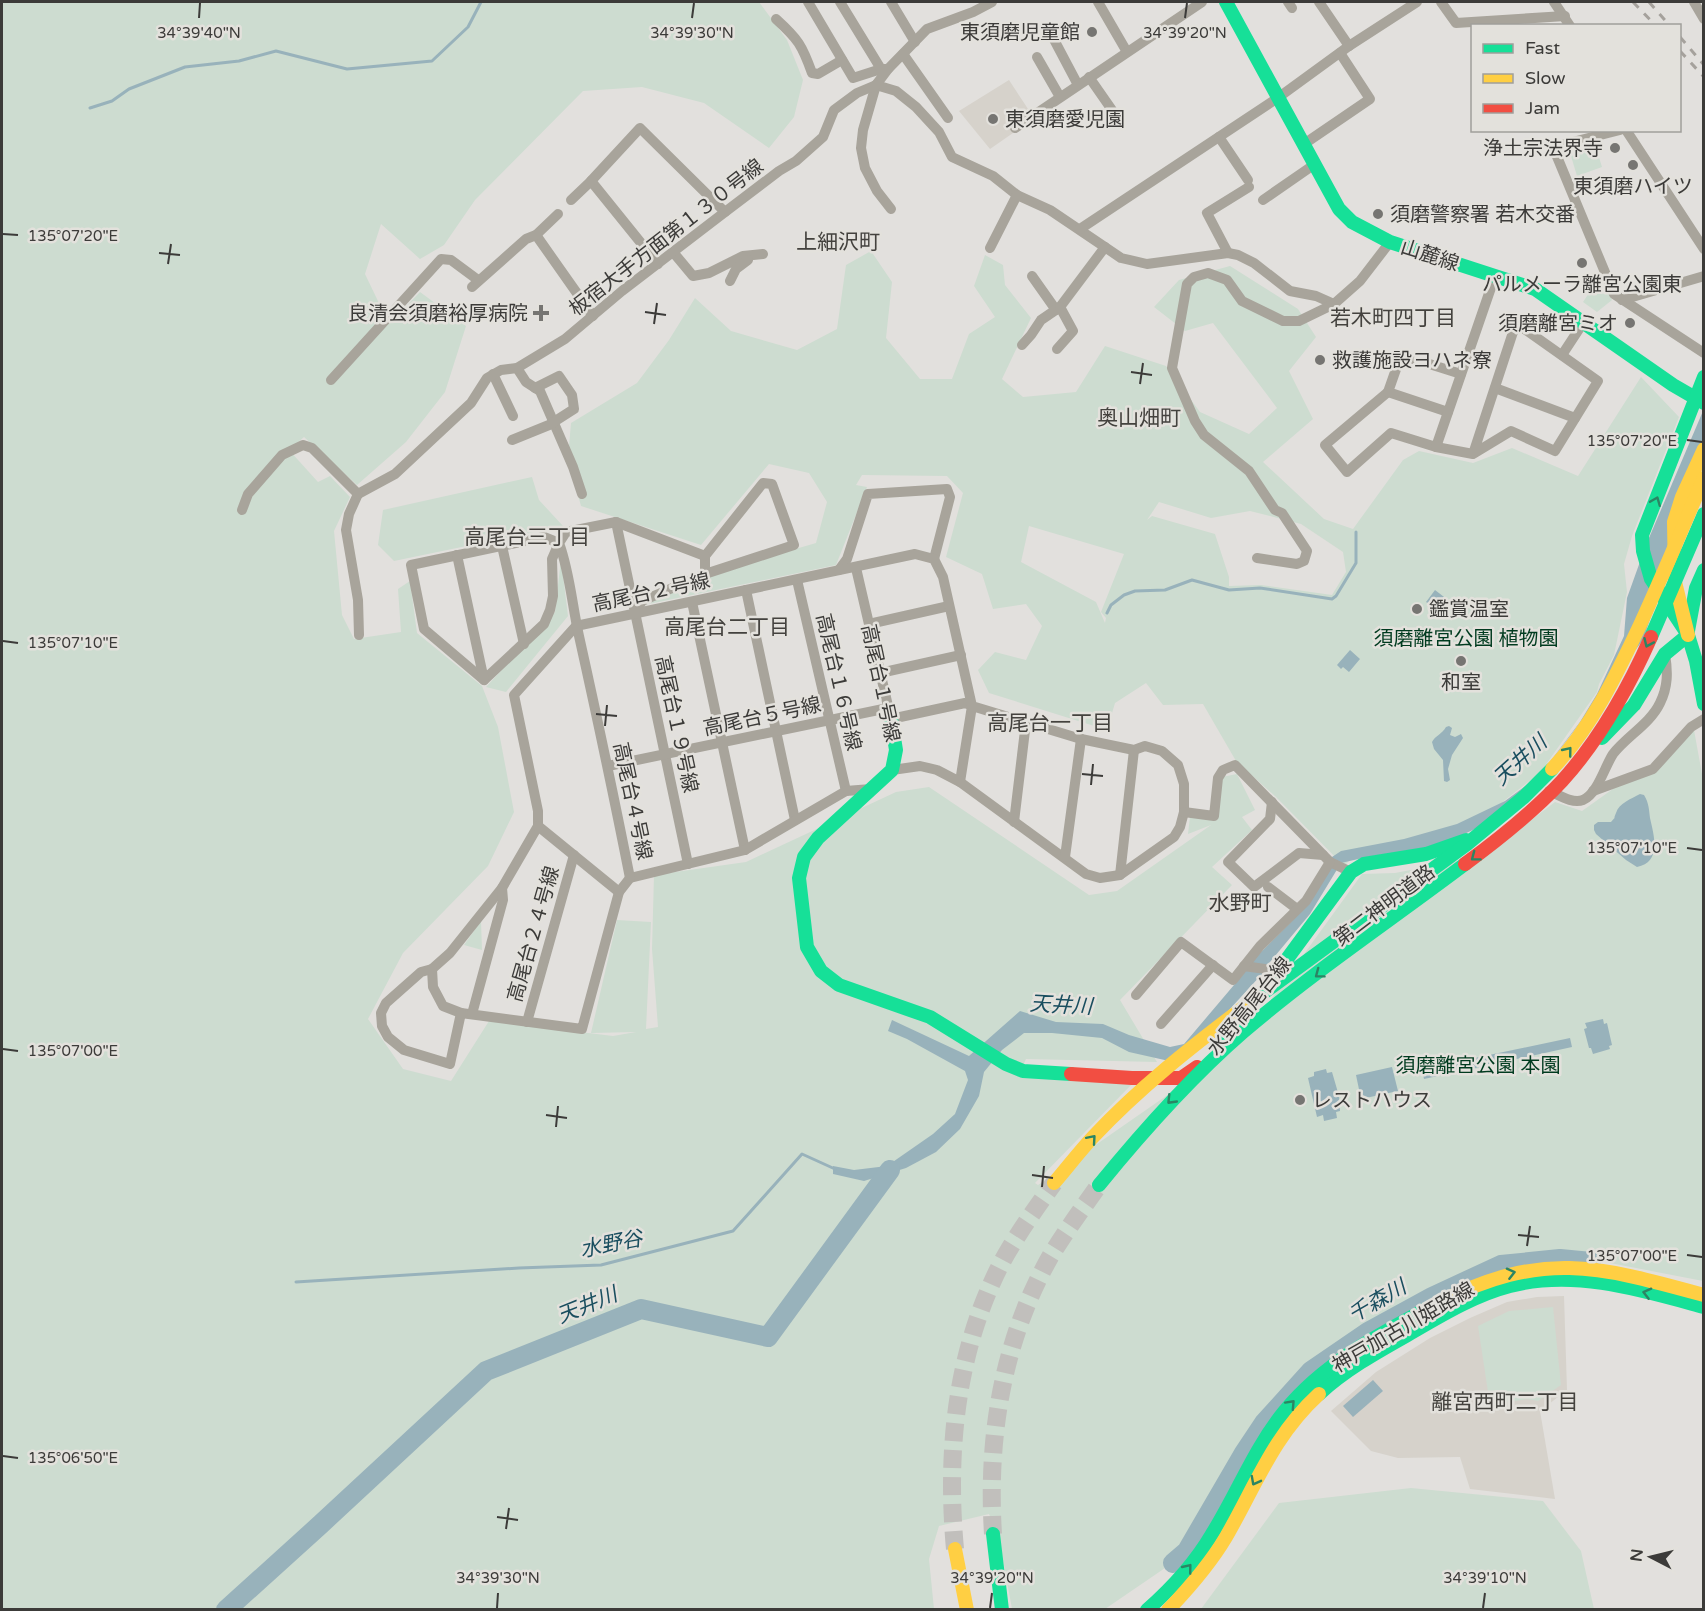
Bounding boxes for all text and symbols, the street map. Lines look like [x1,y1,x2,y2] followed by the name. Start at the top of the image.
[960,21,1080,45] place label: 東須磨児童館
[157,24,241,42] text: 34°39'40"N
[650,24,734,42] text: 34°39'30"N
[1143,24,1227,42] text: 34°39'20"N
[1471,24,1681,132] legend
[1085,25,1099,39] marker: 東須磨児童館
[1525,37,1560,59] text: Fast
[1525,67,1566,89] text: Slow
[1525,97,1560,119] text: Jam
[1005,108,1125,132] place label: 東須磨愛児園
[986,112,1000,126] marker: 東須磨愛児園
[1483,137,1603,161] place label: 浄土宗法界寺
[1608,141,1622,155] marker: 浄土宗法界寺
[565,154,769,321] street label: 板宿大手方面第１３０号線
[1626,158,1640,172] marker: 東須磨ハイツ
[1573,175,1693,199] place label: 東須磨ハイツ
[1390,203,1575,227] place label: 須磨警察署 若木交番
[1371,207,1385,221] marker: 須磨警察署 若木交番
[28,227,118,245] text: 135°07'20"E
[796,230,880,255] district label: 上細沢町
[1397,235,1462,277] street label: 山麓線
[1575,256,1589,270] marker: パルメーラ離宮公園東
[1482,273,1682,297] place label: パルメーラ離宮公園東
[348,302,528,326] place label: 良清会須磨裕厚病院
[532,304,550,322] marker: 良清会須磨裕厚病院
[1330,306,1456,331] district label: 若木町四丁目
[1498,312,1618,336] place label: 須磨離宮ミオ
[1623,316,1637,330] marker: 須磨離宮ミオ
[1332,349,1492,373] place label: 救護施設ヨハネ寮
[1313,353,1327,367] marker: 救護施設ヨハネ寮
[1097,406,1181,431] district label: 奥山畑町
[1587,432,1677,450] text: 135°07'20"E
[1649,496,1661,507] one-way arrow
[464,525,590,550] district label: 高尾台三丁目
[590,569,712,617] street label: 高尾台２号線
[1429,598,1509,622] place label: 鑑賞温室
[1410,602,1424,616] marker: 鑑賞温室
[811,611,865,753] street label: 高尾台１６号線
[664,615,790,640] district label: 高尾台二丁目
[856,622,904,744] street label: 高尾台１号線
[1373,627,1559,651] park label: 須磨離宮公園 植物園
[28,634,118,652] text: 135°07'10"E
[1644,637,1656,648] one-way arrow
[650,653,702,795] street label: 高尾台１９号線
[1454,654,1468,668] marker: 和室
[1441,671,1481,695] place label: 和室
[701,693,823,741] street label: 高尾台５号線
[987,711,1113,736] district label: 高尾台一丁目
[1489,729,1554,791] water label: 天井川
[608,740,656,862] street label: 高尾台４号線
[1560,747,1571,758] one-way arrow
[1587,839,1677,857] text: 135°07'10"E
[1471,850,1482,861] one-way arrow
[1329,860,1440,951] street label: 第二神明道路
[503,864,565,1005] street label: 高尾台２４号線
[1209,891,1272,916] district label: 水野町
[1203,952,1297,1061] street label: 水野高尾台線
[1315,966,1326,977] one-way arrow
[1029,991,1095,1020] water label: 天井川
[28,1042,118,1060] text: 135°07'00"E
[1395,1054,1561,1078] park label: 須磨離宮公園 本園
[1312,1089,1432,1113] place label: レストハウス
[1293,1093,1307,1107] marker: レストハウス
[1167,1094,1178,1104] one-way arrow
[1085,1135,1096,1146] one-way arrow
[578,1226,646,1263] water label: 水野谷
[1587,1247,1677,1265] text: 135°07'00"E
[1506,1267,1516,1280] one-way arrow
[1344,1274,1413,1328] water label: 千森川
[1328,1277,1479,1378] street label: 神戸加古川姫路線
[553,1281,623,1329] water label: 天井川
[1642,1287,1652,1300] one-way arrow
[1432,1390,1579,1415] district label: 離宮西町二丁目
[1284,1400,1295,1410] one-way arrow
[28,1449,118,1467] text: 135°06'50"E
[1251,1475,1262,1485] one-way arrow
[1621,1527,1681,1587] north arrow
[1626,1548,1648,1563] text: N
[1181,1564,1192,1575] one-way arrow
[456,1569,540,1587] text: 34°39'30"N
[950,1569,1034,1587] text: 34°39'20"N
[1443,1569,1527,1587] text: 34°39'10"N

